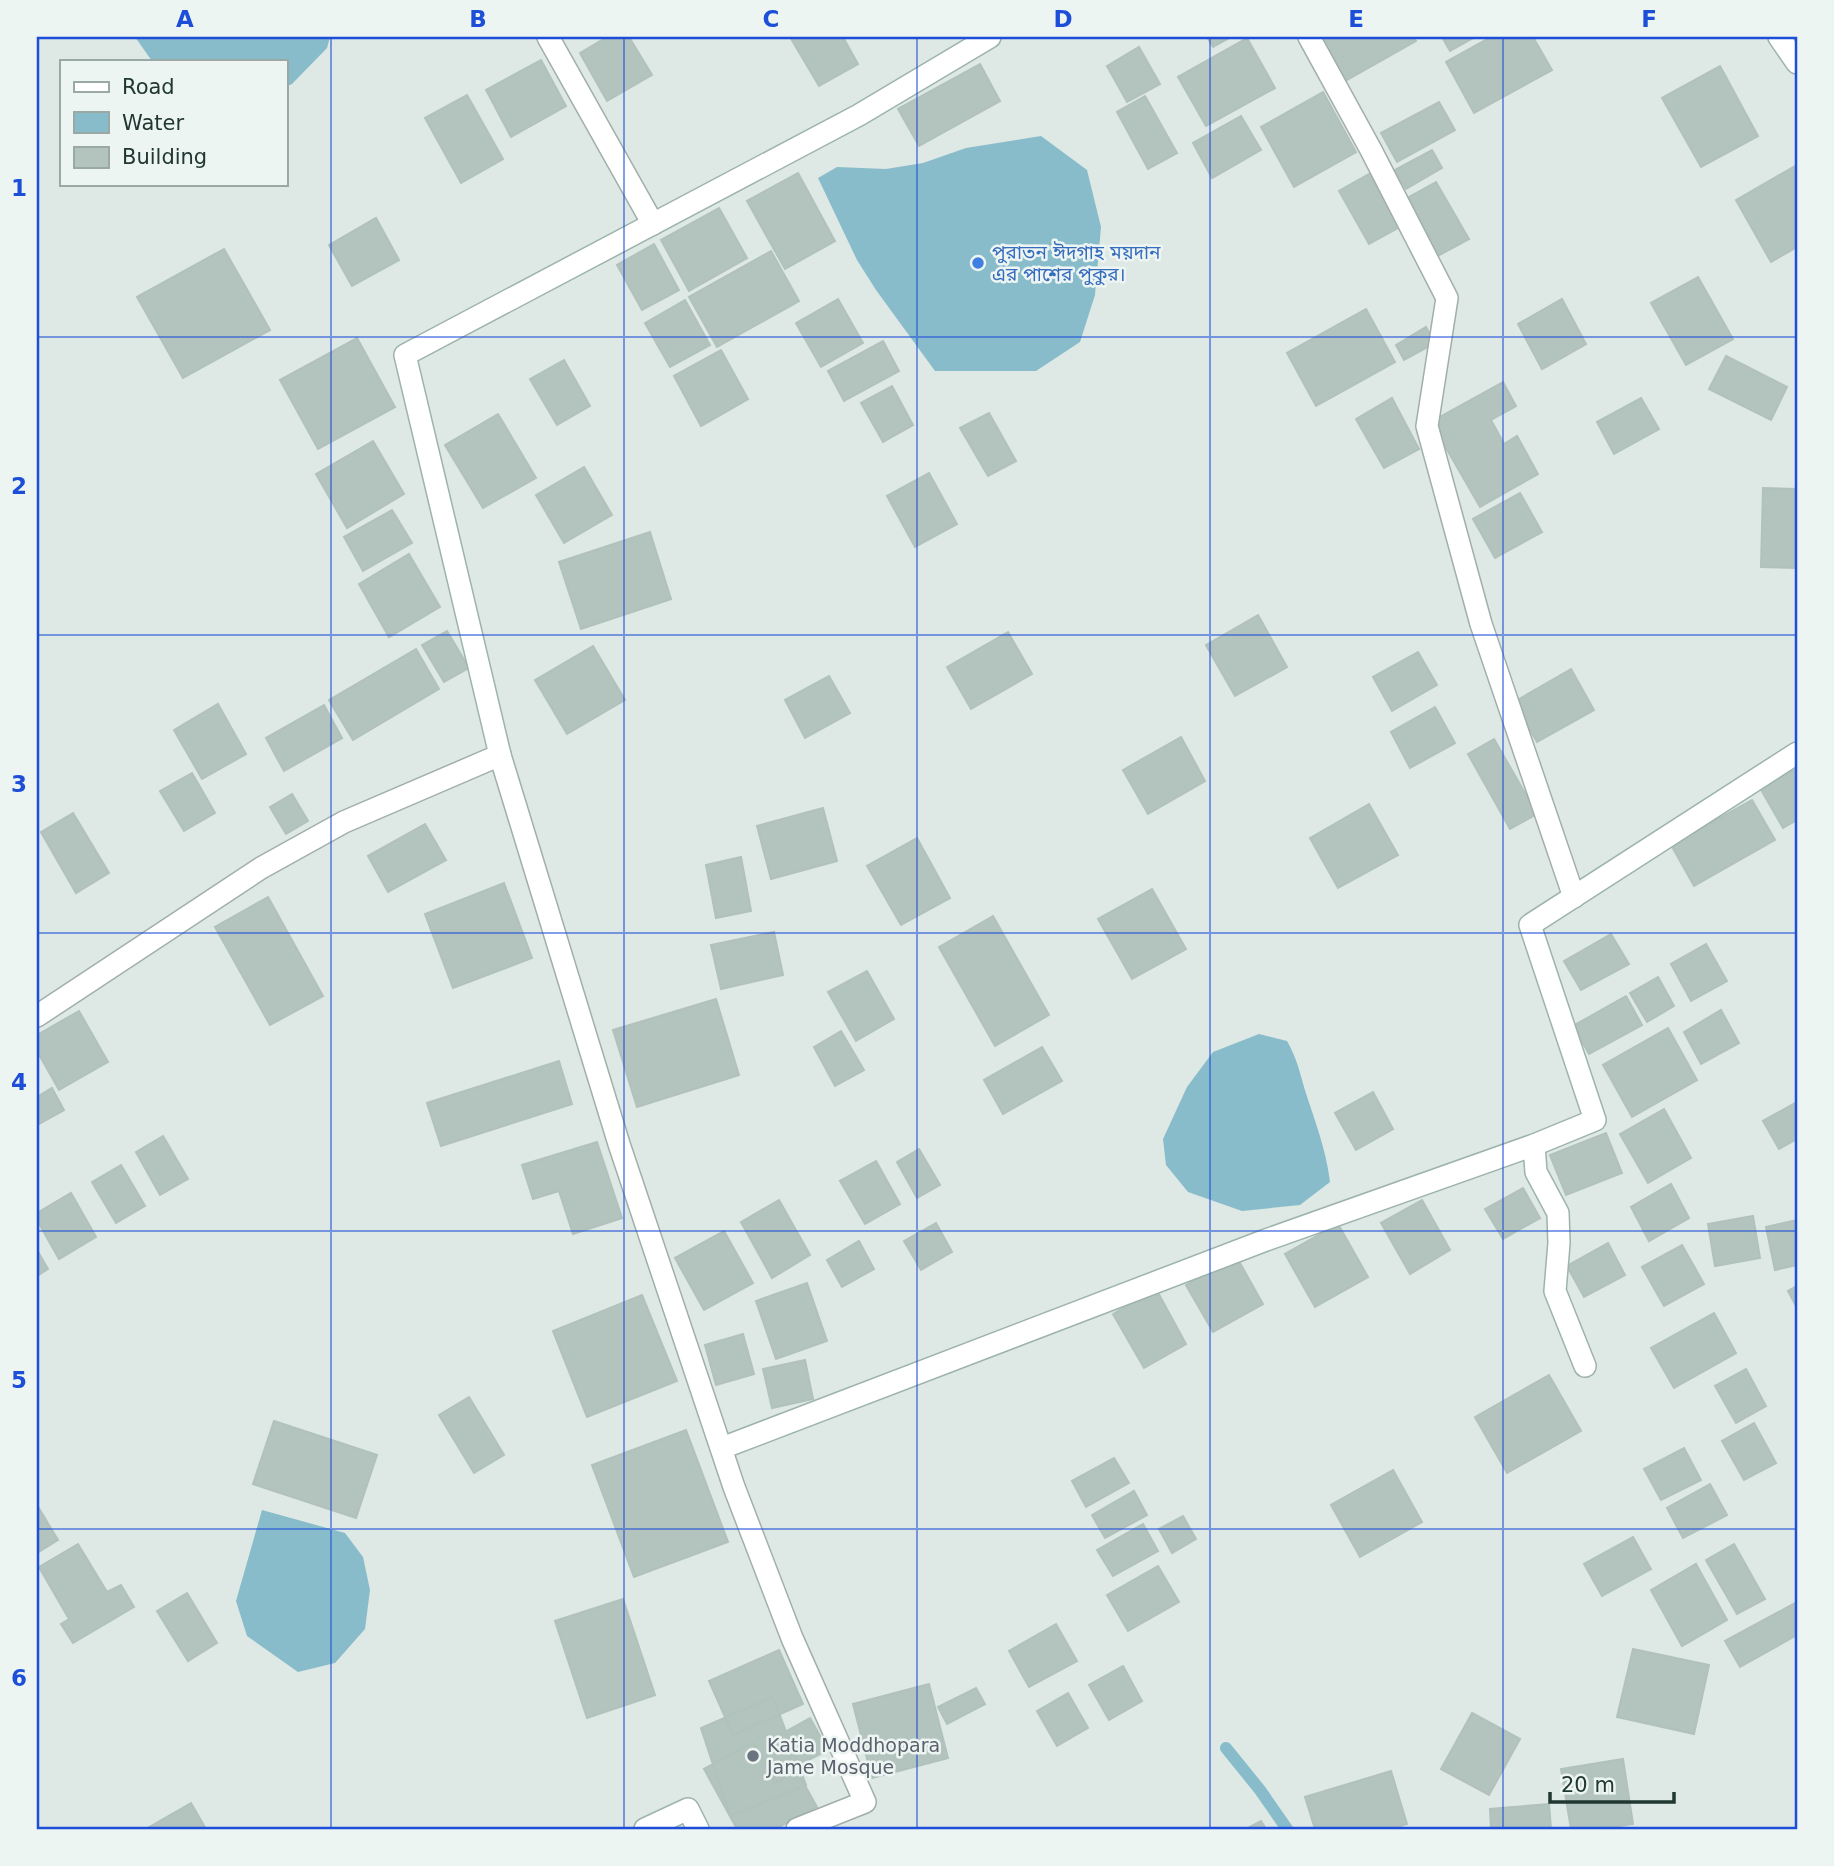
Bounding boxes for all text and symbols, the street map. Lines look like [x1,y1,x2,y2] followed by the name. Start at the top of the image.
[176,6,194,32] text: A
[469,6,487,32] text: B
[763,6,779,32] text: C
[1053,6,1073,32] text: D
[1348,6,1364,32] text: E
[1641,6,1657,32] text: F
[60,60,287,186] legend
[122,75,175,99] text: Road
[122,111,184,135] text: Water
[122,145,207,169] text: Building
[11,175,27,201] text: 1
[992,241,1161,286] place label: পুরাতন ঈদগাহ ময়দান এর পাশের পুকুর।
[970,255,986,271] marker: পুরাতন ঈদগাহ ময়দান এর পাশের পুকুর।
[11,473,27,499] text: 2
[11,771,27,797] text: 3
[11,1069,27,1095] text: 4
[11,1367,27,1393] text: 5
[11,1665,27,1691] text: 6
[766,1734,940,1778] place label: Katia Moddhopara Jame Mosque
[745,1748,761,1764] marker: Katia Moddhopara Jame Mosque
[1550,1761,1675,1805] scale bar
[1561,1773,1615,1797] text: 20 m

